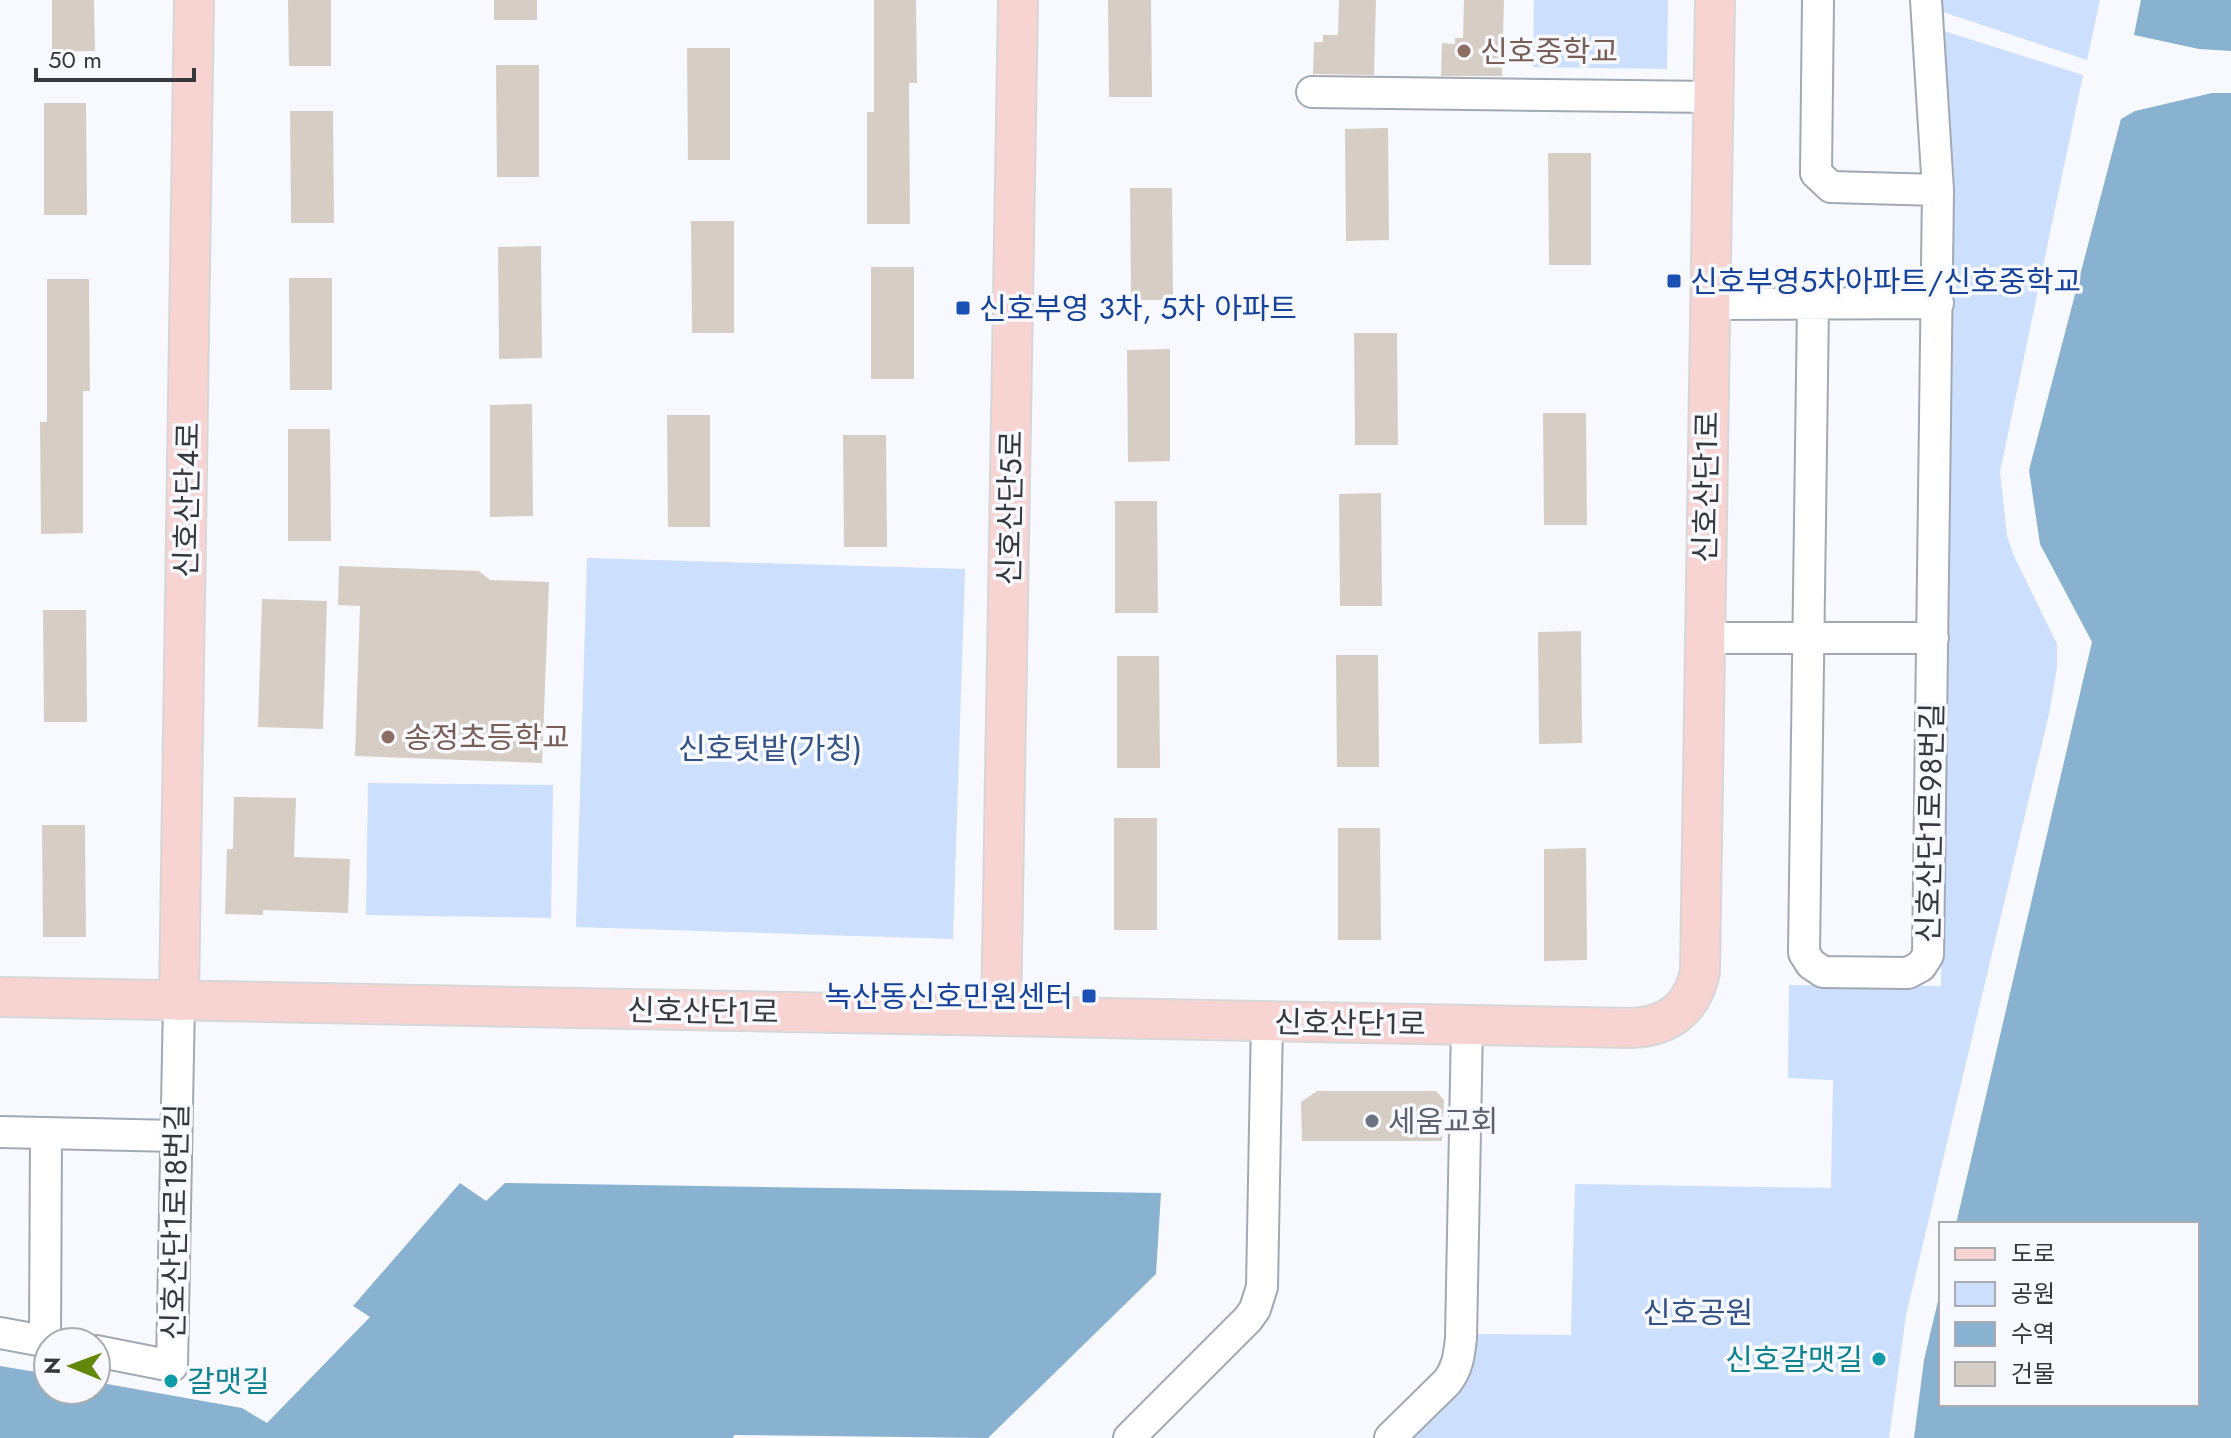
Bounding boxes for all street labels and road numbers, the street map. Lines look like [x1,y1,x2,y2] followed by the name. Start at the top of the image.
[1683,411,1729,563] street label: 신호산단1로
[164,422,210,578] street label: 신호산단4로
[987,430,1033,586] street label: 신호산단5로
[1906,702,1954,944] street label: 신호산단1로98번길
[627,988,779,1034] street label: 신호산단1로
[1274,1000,1426,1046] street label: 신호산단1로
[151,1103,199,1341] street label: 신호산단1로18번길

